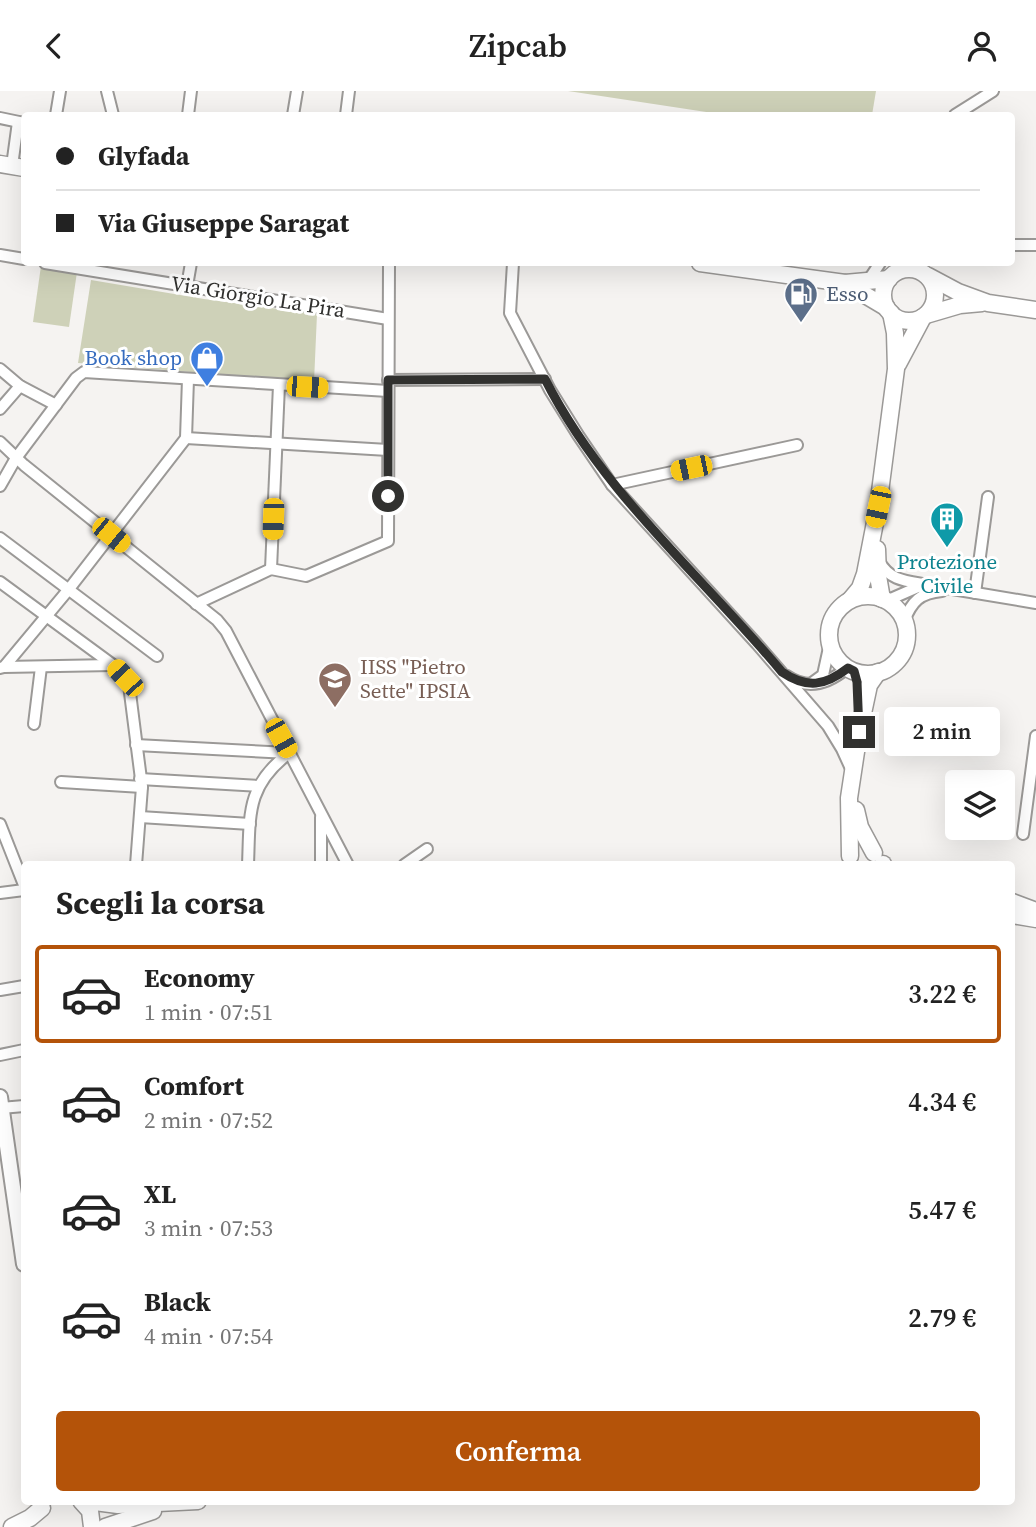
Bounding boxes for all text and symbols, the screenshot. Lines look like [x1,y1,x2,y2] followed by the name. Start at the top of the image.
[469,24,567,68] text: Zipcab
[35,27,73,65] icon: back
[963,27,1001,65] icon: person
[98,138,190,174] text: Glyfada
[98,205,349,241] text: Via Giuseppe Saragat
[169,268,348,325] street label: Via Giorgio La Pira
[782,275,820,324] fuel station icon: Esso
[826,279,868,308] place label: Esso
[188,339,226,388] shop icon: Book shop
[84,343,182,372] place label: Book shop
[286,375,329,399] car
[669,453,714,483] car
[372,480,404,512] route start
[864,484,893,530] car
[262,498,285,540] car
[928,500,966,549] building icon: Protezione Civile
[89,514,134,556] car
[897,547,997,600] place label: Protezione Civile
[360,652,471,705] place label: IISS "Pietro Sette" IPSIA
[103,655,148,701] car
[316,660,354,709] school or university icon: IISS "Pietro Sette" IPSIA
[884,707,999,757] callout: 2 min
[262,715,301,761] car
[912,715,972,747] text: 2 min
[843,716,875,748] route end
[945,770,1015,840] map controls
[945,770,1015,840] button: layers
[56,881,265,925] text: Scegli la corsa
[144,960,255,996] text: Economy
[60,963,123,1026] icon: car
[908,976,976,1012] text: 3.22 €
[144,996,273,1028] text: 1 min · 07:51
[144,1068,244,1104] text: Comfort
[60,1071,123,1134] icon: car
[908,1084,976,1120] text: 4.34 €
[144,1104,273,1136] text: 2 min · 07:52
[144,1176,176,1212] text: XL
[60,1179,123,1242] icon: car
[908,1192,976,1228] text: 5.47 €
[144,1212,273,1244] text: 3 min · 07:53
[144,1284,211,1320] text: Black
[60,1287,123,1350] icon: car
[908,1300,976,1336] text: 2.79 €
[144,1320,273,1352] text: 4 min · 07:54
[56,1411,980,1491] button: Conferma

